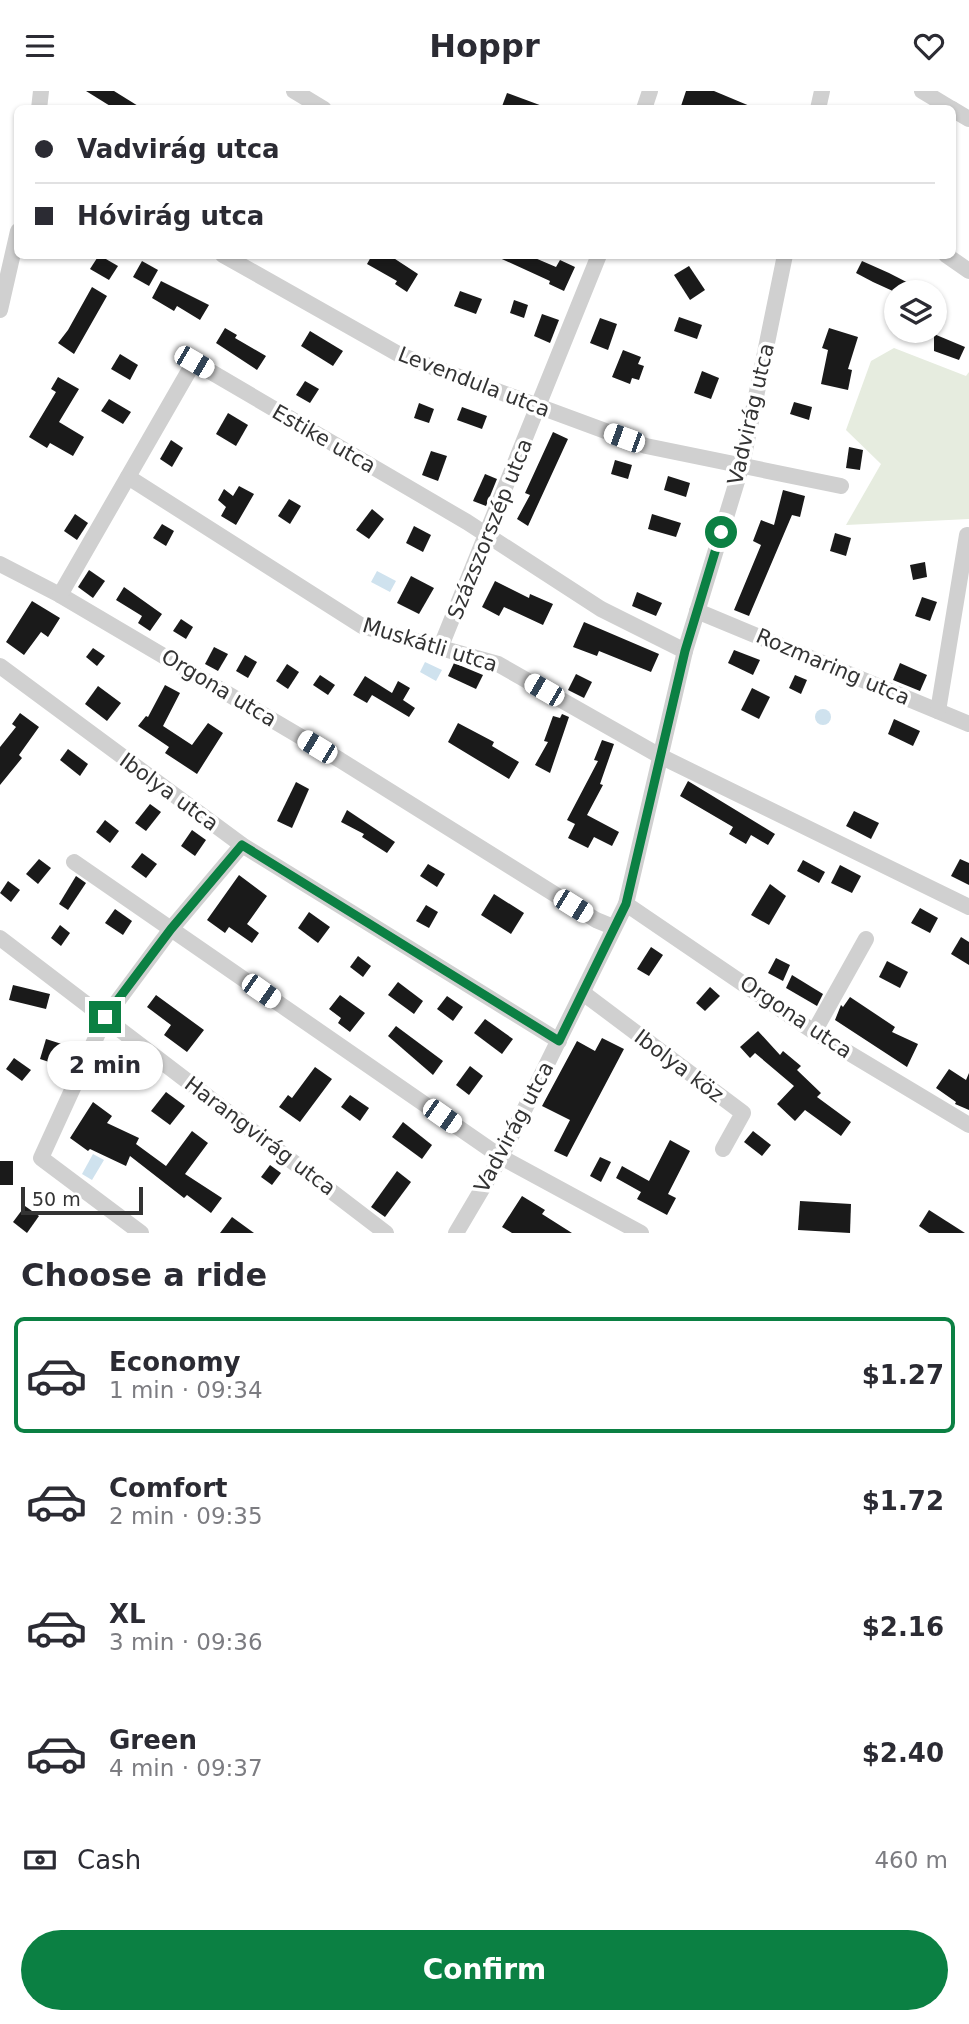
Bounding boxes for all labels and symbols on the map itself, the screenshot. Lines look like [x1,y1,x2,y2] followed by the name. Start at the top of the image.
[723,341,779,487] street label: Vadvirág utca
[171,342,218,382] car
[395,342,553,422] street label: Levendula utca
[268,400,380,478] street label: Estike utca
[601,421,648,455] car
[443,435,537,623] street label: Százszorszép utca
[705,516,737,548] route start
[360,613,500,677] street label: Muskátli utca
[753,624,913,710] street label: Rozmaring utca
[157,644,281,732] street label: Orgona utca
[521,670,568,710] car
[294,727,341,767] car
[115,748,223,836] street label: Ibolya utca
[550,886,597,926] car
[238,970,285,1012] car
[735,971,857,1063] street label: Orgona utca
[89,1001,121,1033] route end
[630,1025,728,1107] street label: Ibolya köz
[47,1041,163,1091] callout: 2 min
[469,1057,559,1197] street label: Vadvirág utca
[180,1071,340,1201] street label: Harangvirág utca
[419,1095,466,1137] car
[21,1184,144,1216] scale bar

